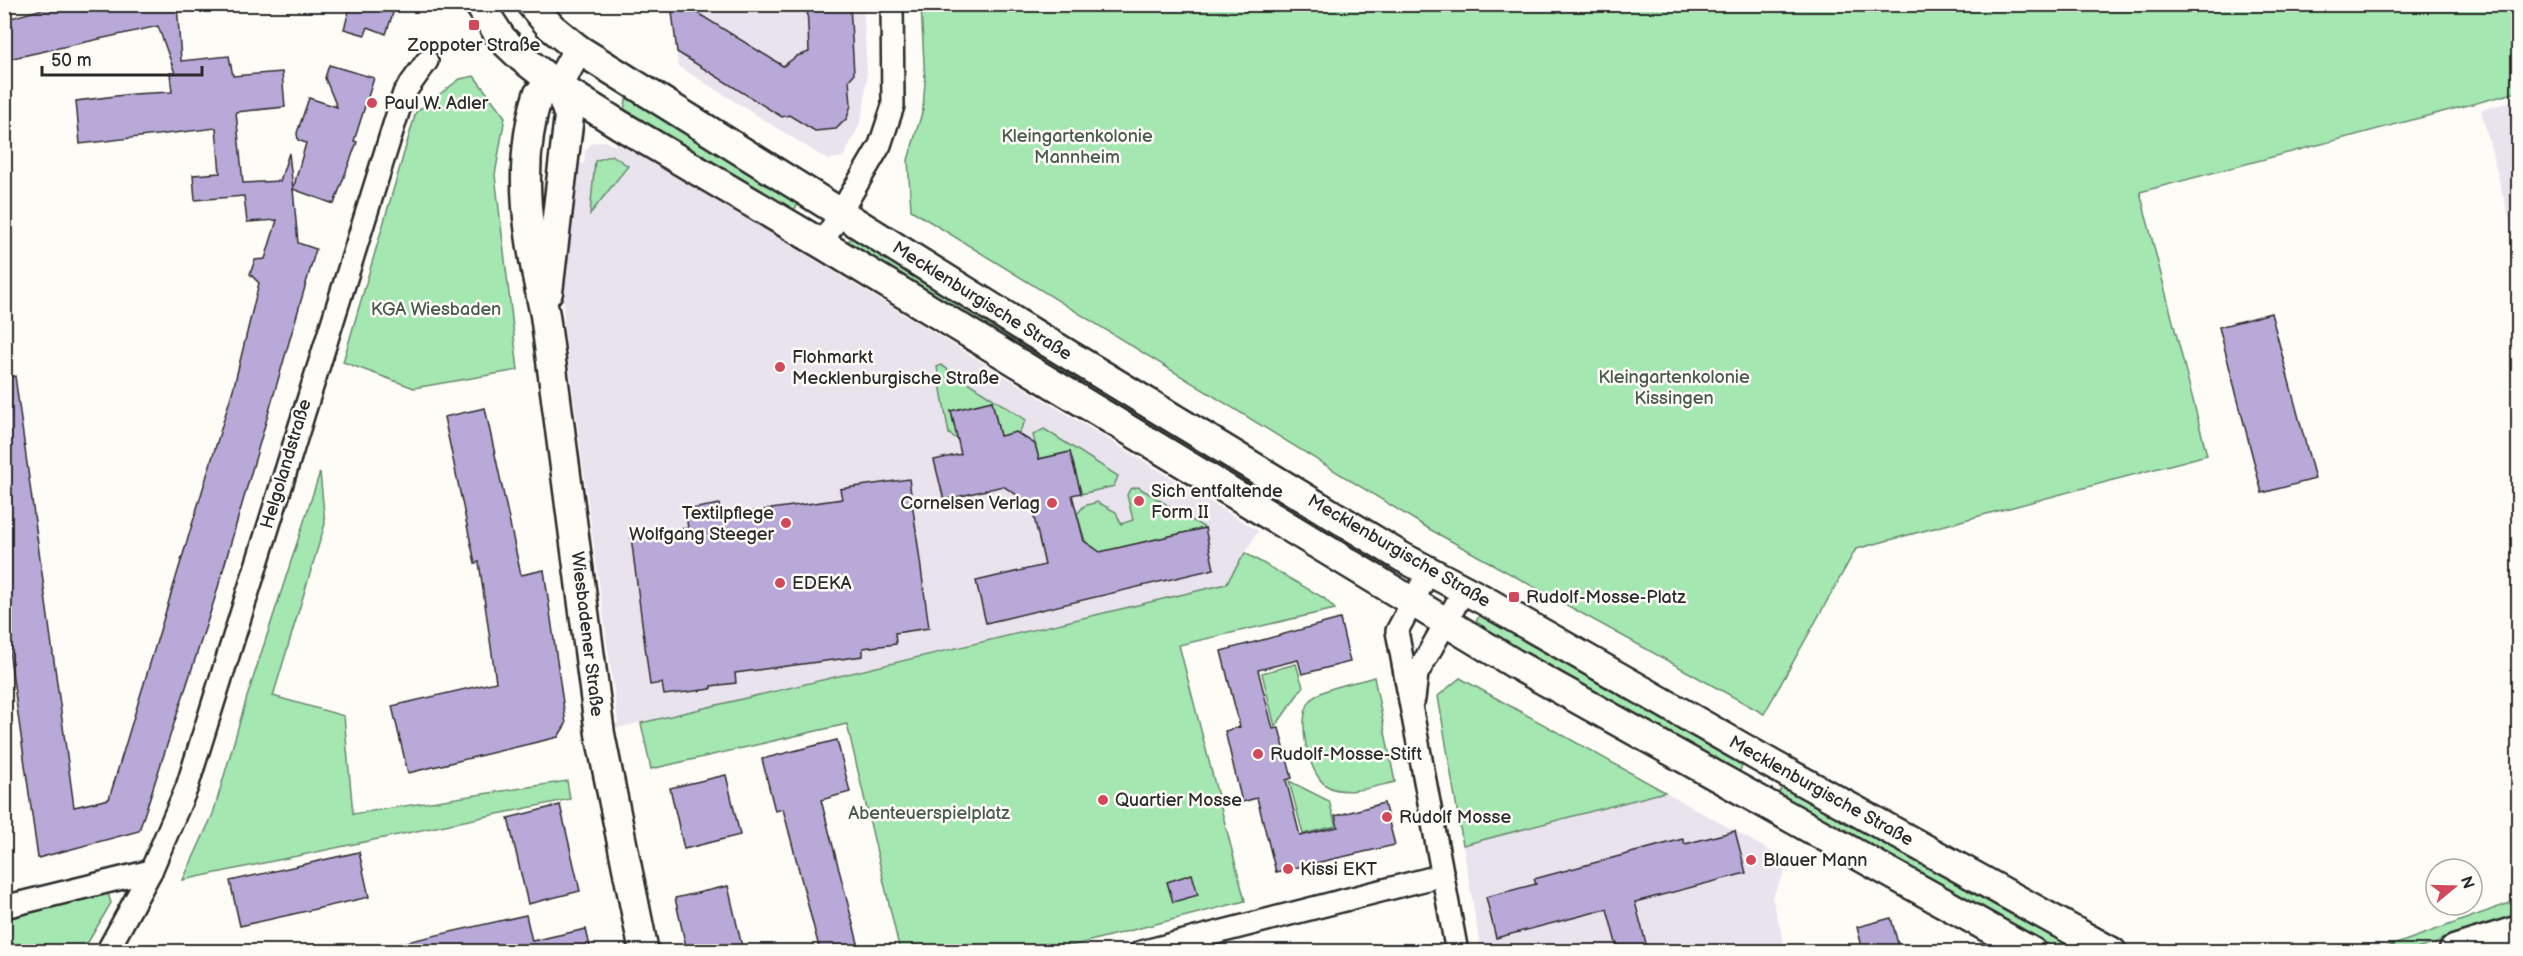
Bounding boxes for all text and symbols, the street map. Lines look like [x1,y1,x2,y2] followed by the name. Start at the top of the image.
[467,18,481,32] marker: Zoppoter Straße
[407,35,540,56] place label: Zoppoter Straße
[42,39,202,77] scale bar
[51,50,92,71] text: 50 m
[384,93,489,114] place label: Paul W. Adler
[365,96,379,110] marker: Paul W. Adler
[1001,126,1153,168] park label: Kleingartenkolonie Mannheim
[889,237,1076,365] street label: Mecklenburgische Straße
[371,299,501,320] park label: KGA Wiesbaden
[792,347,1000,389] place label: Flohmarkt Mecklenburgische Straße
[773,360,787,374] marker: Flohmarkt Mecklenburgische Straße
[1598,367,1750,409] park label: Kleingartenkolonie Kissingen
[256,396,316,531] street label: Helgolandstraße
[1151,481,1283,523] place label: Sich entfaltende Form II
[1304,490,1494,612] street label: Mecklenburgische Straße
[900,493,1040,514] place label: Cornelsen Verlag
[1132,494,1146,508] marker: Sich entfaltende Form II
[1045,496,1059,510] marker: Cornelsen Verlag
[629,503,774,545] place label: Textilpflege Wolfgang Steeger
[779,516,793,530] marker: Textilpflege Wolfgang Steeger
[566,550,608,718] street label: Wiesbadener Straße
[792,573,851,594] place label: EDEKA
[773,576,787,590] marker: EDEKA
[1526,587,1686,608] place label: Rudolf-Mosse-Platz
[1507,590,1521,604] marker: Rudolf-Mosse-Platz
[1725,732,1917,851] street label: Mecklenburgische Straße
[1270,744,1423,765] place label: Rudolf-Mosse-Stift
[1251,747,1265,761] marker: Rudolf-Mosse-Stift
[1115,790,1242,811] place label: Quartier Mosse
[1096,793,1110,807] marker: Quartier Mosse
[848,803,1010,824] park label: Abenteuerspielplatz
[1399,807,1511,828] place label: Rudolf Mosse
[1380,810,1394,824] marker: Rudolf Mosse
[1763,850,1868,871] place label: Blauer Mann
[1744,853,1758,867] marker: Blauer Mann
[2424,857,2484,917] north arrow
[1300,859,1377,880] place label: Kissi EKT
[1281,862,1295,876] marker: Kissi EKT
[2456,874,2478,891] text: N

